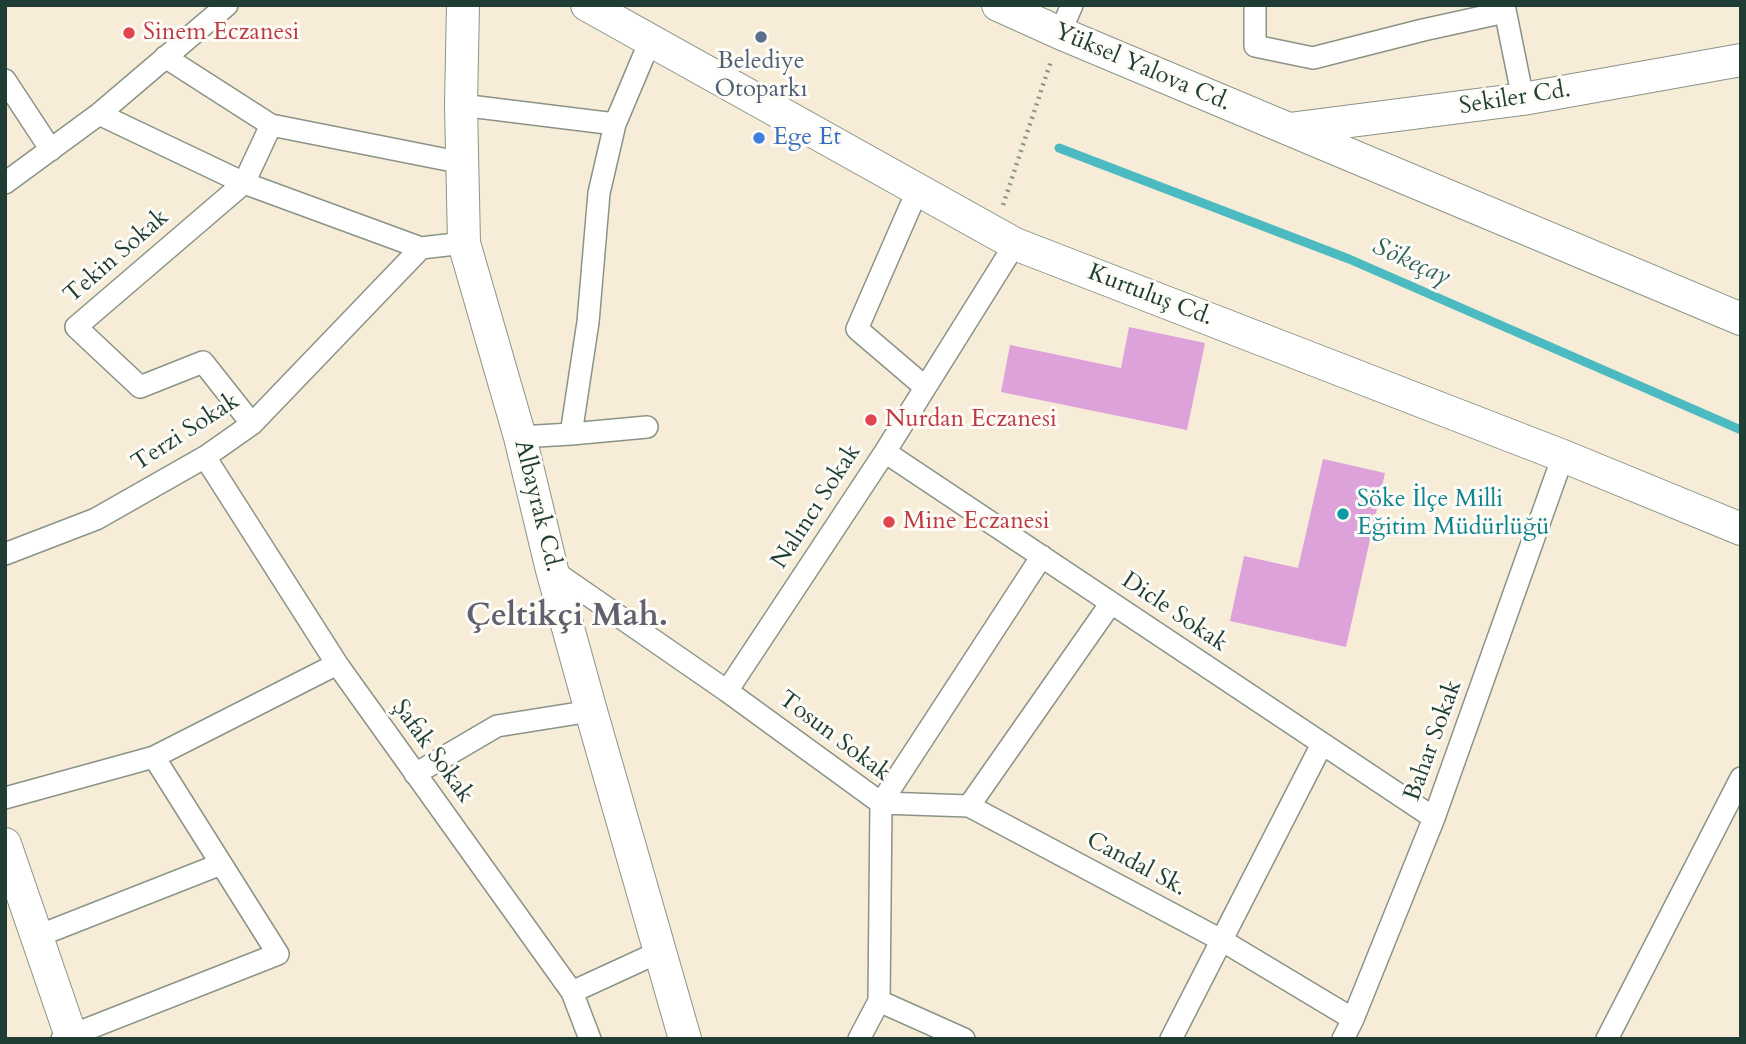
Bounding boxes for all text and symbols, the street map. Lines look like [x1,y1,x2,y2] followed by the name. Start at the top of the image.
[1049,18,1235,118] street label: Yüksel Yalova Cd.
[143,19,299,47] place label: Sinem Eczanesi
[121,25,137,41] marker: Sinem Eczanesi
[753,29,769,45] marker: Belediye Otoparkı
[715,48,807,104] place label: Belediye Otoparkı
[1457,76,1573,122] street label: Sekiler Cd.
[773,124,841,152] place label: Ege Et
[751,130,767,146] marker: Ege Et
[59,204,175,310] street label: Tekin Sokak
[1367,232,1455,294] water label: Sökeçay
[1083,259,1217,333] street label: Kurtuluş Cd.
[127,388,245,478] street label: Terzi Sokak
[885,406,1057,434] place label: Nurdan Eczanesi
[863,412,879,428] marker: Nurdan Eczanesi
[507,437,567,575] street label: Albayrak Cd.
[766,439,868,575] street label: Nalıncı Sokak
[1357,486,1549,542] place label: Söke İlçe Milli Eğitim Müdürlüğü
[1335,506,1351,522] marker: Söke İlçe Milli Eğitim Müdürlüğü
[903,508,1050,536] place label: Mine Eczanesi
[881,514,897,530] marker: Mine Eczanesi
[1116,567,1232,659] street label: Dicle Sokak
[466,599,668,637] district label: Çeltikçi Mah.
[1399,677,1469,805] street label: Bahar Sokak
[772,686,896,788] street label: Tosun Sokak
[385,695,479,809] street label: Şafak Sokak
[1081,827,1191,903] street label: Candal Sk.

